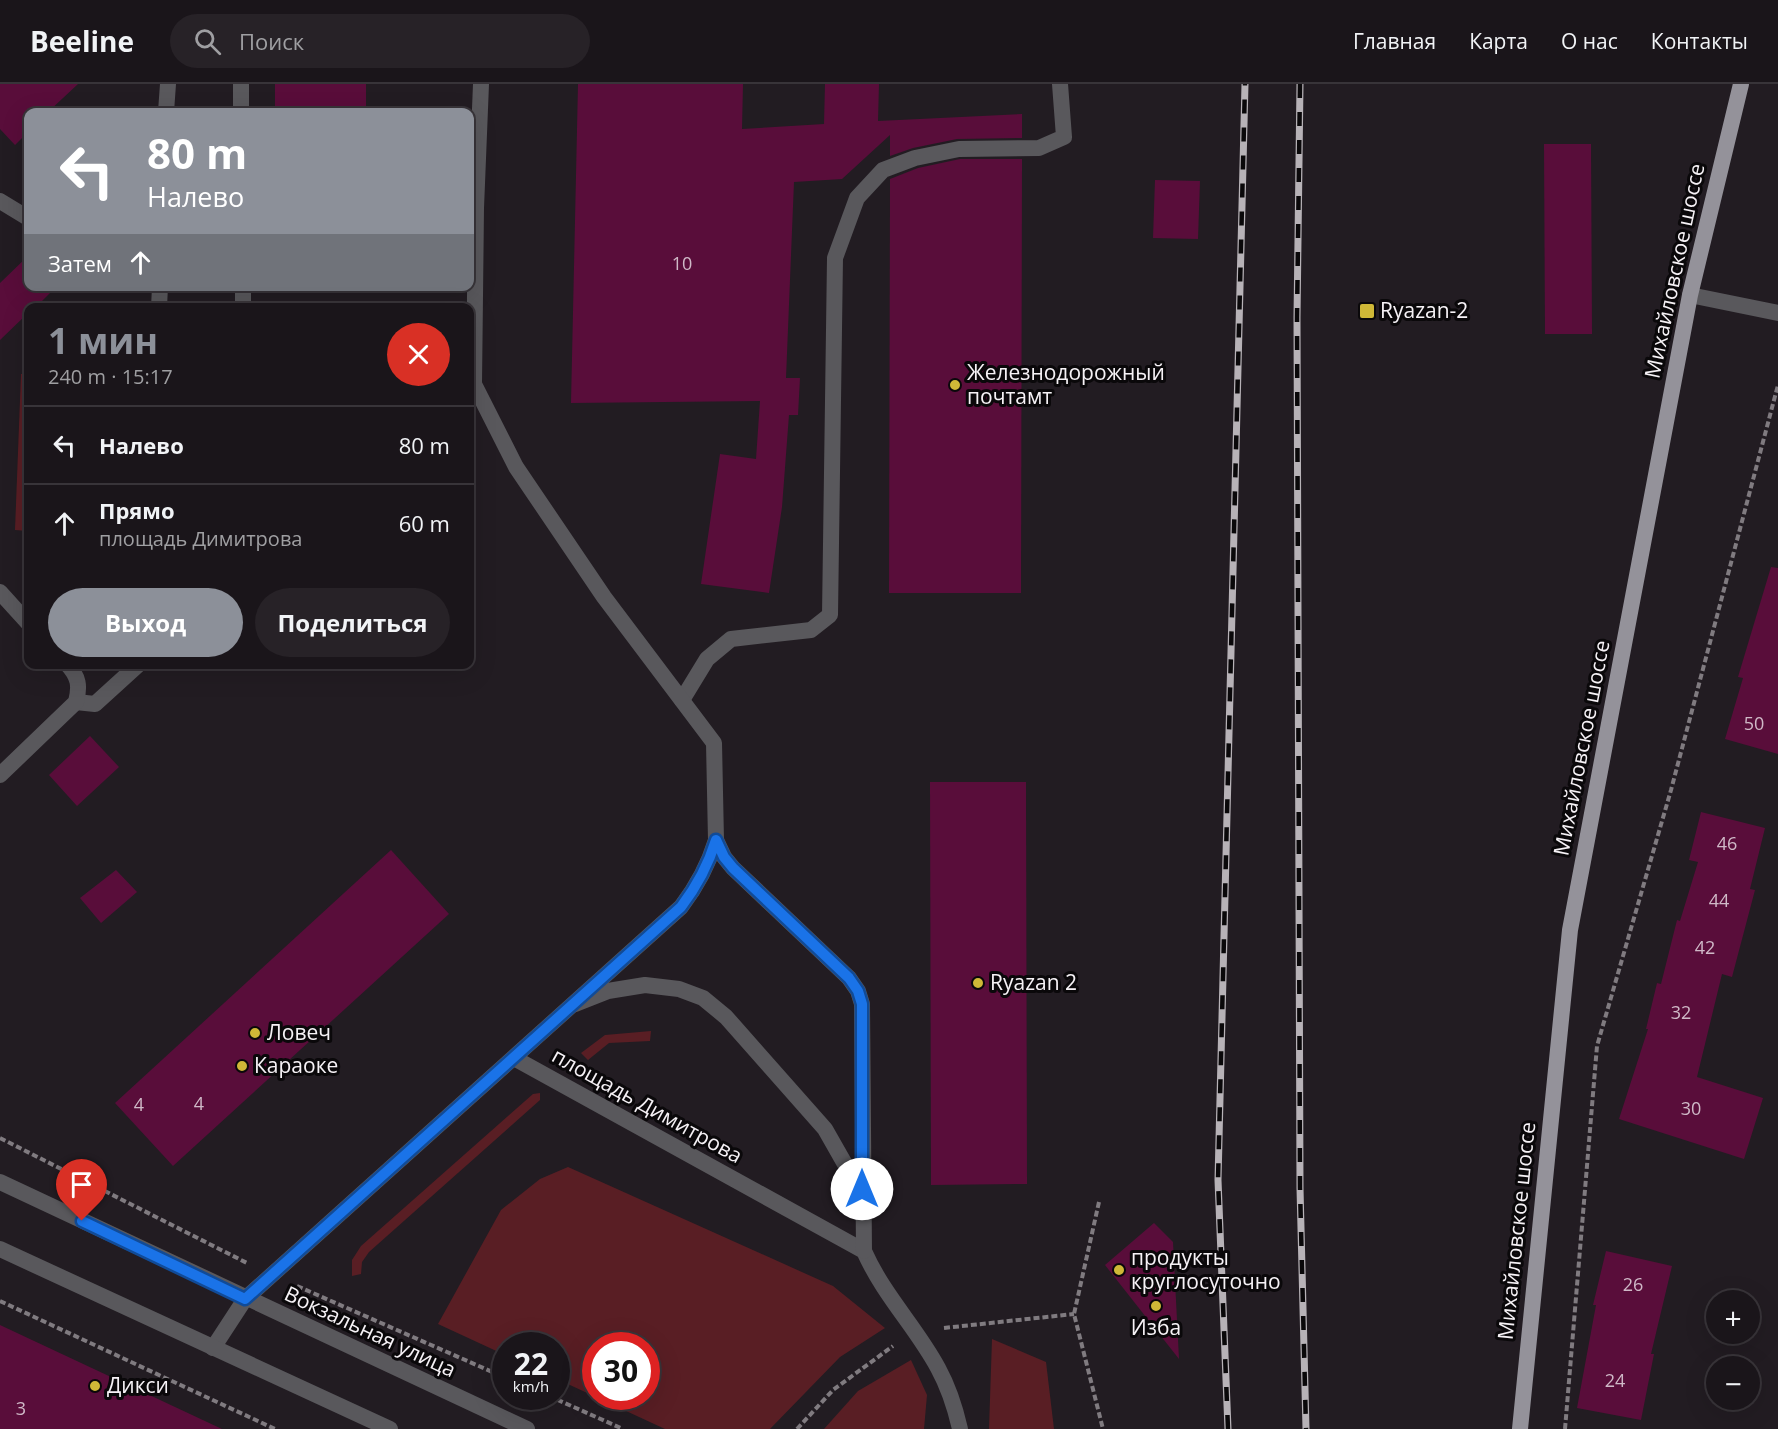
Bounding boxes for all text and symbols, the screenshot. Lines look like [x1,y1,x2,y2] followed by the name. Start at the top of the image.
[170,14,590,68] search box
[30,22,134,60] text: Beeline
[191,25,224,58] icon: search
[239,26,304,56] text: Поиск
[1353,27,1436,55] text: Главная
[1469,27,1528,55] text: Карта
[1561,27,1618,55] text: О нас
[1651,27,1748,55] text: Контакты
[147,124,247,181] text: 80 m
[48,132,126,210] icon: left
[1638,161,1710,381] street label: Михайловское шоссе
[147,178,244,215] text: Налево
[124,246,157,279] icon: ahead
[48,248,112,278] text: Затем
[672,251,692,275] house number: 10
[1380,296,1468,324] place label: Ryazan-2
[1358,302,1376,320] marker: Ryazan-2
[48,316,158,365] text: 1 мин
[387,323,450,386] button: close
[967,358,1165,410] place label: Железнодорожный почтамт
[48,363,173,390] text: 240 m · 15:17
[948,378,962,392] marker: Железнодорожный почтамт
[48,429,81,462] icon: left
[99,430,184,460] text: Налево
[399,430,450,460] text: 80 m
[99,495,175,525] text: Прямо
[48,507,81,540] icon: ahead
[399,508,450,538] text: 60 m
[99,525,303,552] text: площадь Димитрова
[48,588,243,657] button: Выход
[255,588,450,657] button: Поделиться
[1546,638,1616,858] street label: Михайловское шоссе
[1744,711,1764,735] house number: 50
[1717,831,1737,855] house number: 46
[1709,888,1729,912] house number: 44
[1695,935,1715,959] house number: 42
[990,968,1077,996] place label: Ryazan 2
[971,976,985,990] marker: Ryazan 2
[1671,1000,1691,1024] house number: 32
[267,1018,331,1046] place label: Ловеч
[248,1026,262,1040] marker: Ловеч
[547,1041,748,1169] street label: площадь Димитрова
[254,1051,338,1079] place label: Караоке
[235,1059,249,1073] marker: Караоке
[194,1091,204,1115] house number: 4
[134,1092,144,1116] house number: 4
[1681,1096,1701,1120] house number: 30
[1491,1121,1541,1341] street label: Михайловское шоссе
[830,1157,894,1221] position arrow
[56,1159,107,1221] pin
[65,1168,98,1201] icon: arrive
[1131,1243,1281,1295] place label: продукты круглосуточно
[1112,1263,1126,1277] marker: продукты круглосуточно
[1623,1272,1643,1296] house number: 26
[280,1279,461,1383] street label: Вокзальная улица
[1706,1290,1760,1410] map controls
[1706,1290,1760,1344] button: +
[1149,1299,1163,1313] marker: Изба
[1131,1313,1181,1341] place label: Изба
[582,1332,660,1410] speed limit sign: 30
[514,1343,548,1384] text: 22
[1706,1356,1760,1410] button: −
[1605,1368,1625,1392] house number: 24
[107,1371,169,1399] place label: Дикси
[513,1376,549,1396] text: km/h
[88,1379,102,1393] marker: Дикси
[16,1396,26,1420] house number: 3

